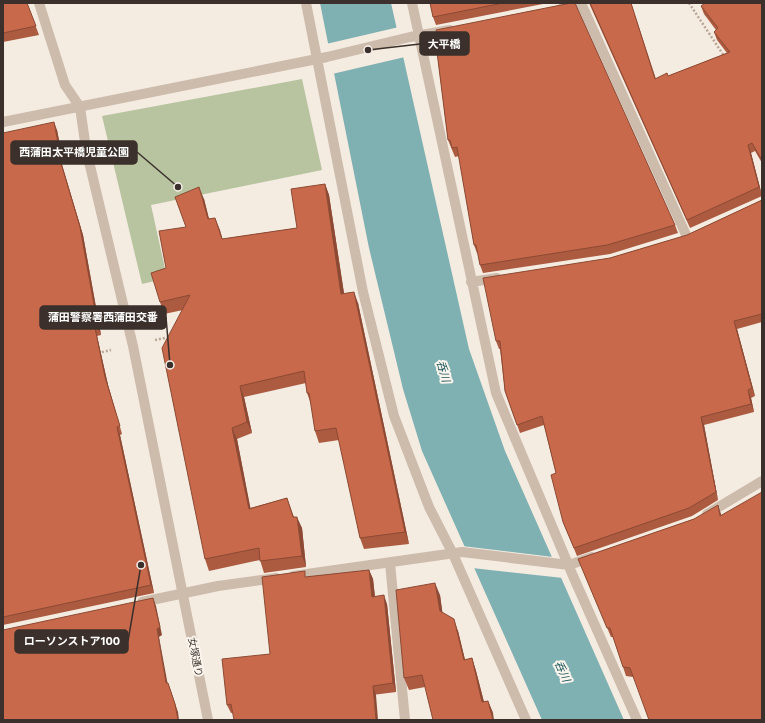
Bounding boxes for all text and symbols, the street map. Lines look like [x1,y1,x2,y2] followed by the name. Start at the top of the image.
[420,32,469,55] callout: 大平橋
[428,37,461,50] text: 大平橋
[11,141,137,164] callout: 西蒲田太平橋児童公園
[19,145,129,158] text: 西蒲田太平橋児童公園
[40,306,166,329] callout: 蒲田警察署西蒲田交番
[48,310,158,323] text: 蒲田警察署西蒲田交番
[435,359,454,384] water label: 呑川
[15,630,128,653] callout: ローソンストア100
[24,634,120,647] text: ローソンストア100
[186,636,206,678] street label: 女塚通り
[553,658,574,685] water label: 呑川

